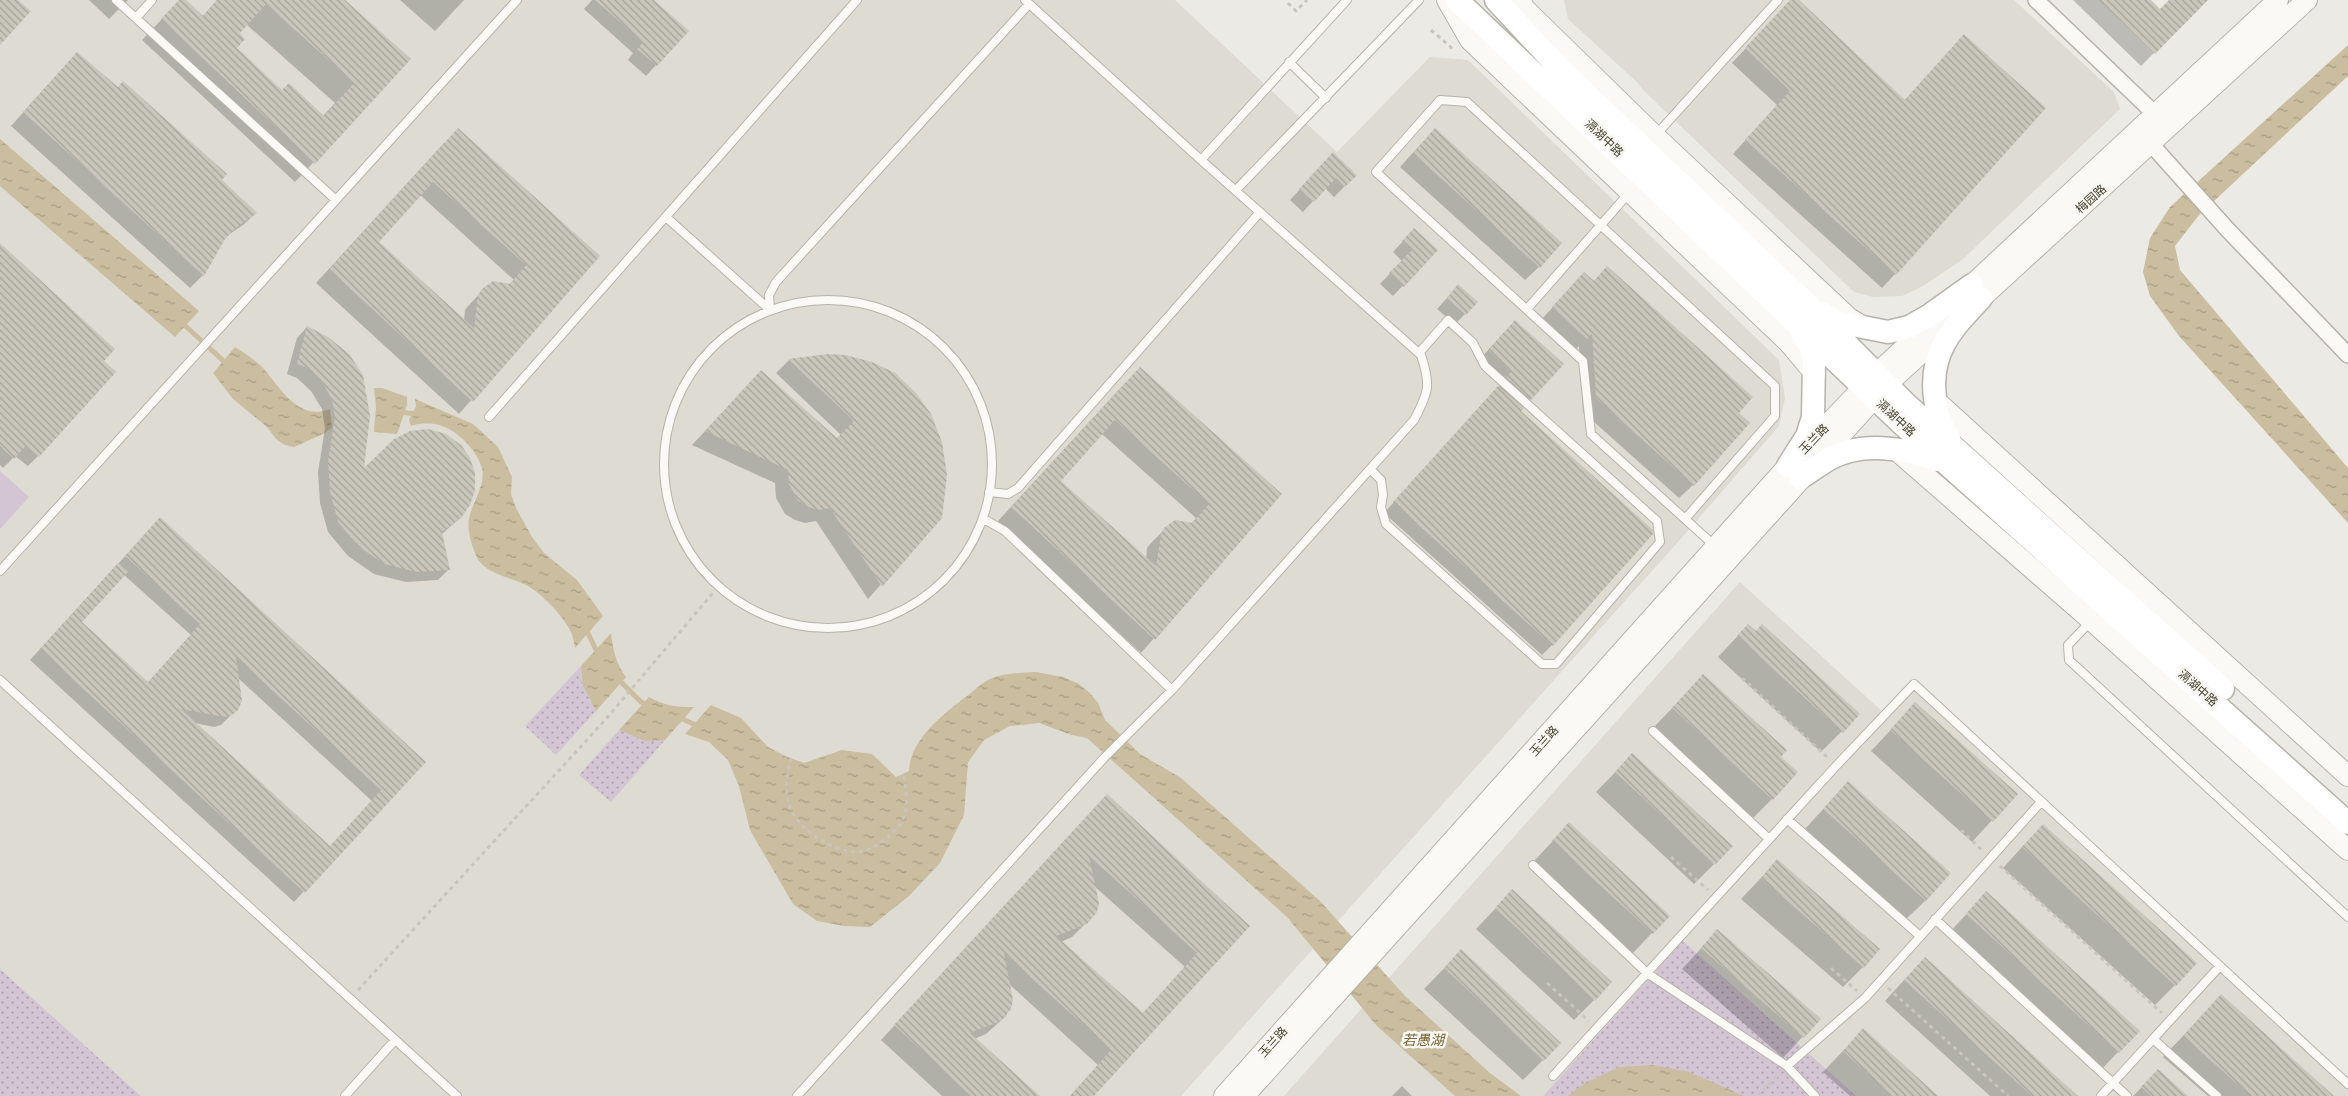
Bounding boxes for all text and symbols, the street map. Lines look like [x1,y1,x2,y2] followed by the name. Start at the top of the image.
[1582,116,1626,160] street label: 滆湖中路
[2073,182,2109,216] street label: 梅园路
[1874,397,1918,439] street label: 滆湖中路
[1796,421,1832,457] street label: 玉兰路
[2175,667,2221,709] street label: 滆湖中路
[1527,723,1561,759] street label: 玉兰路
[1256,1024,1290,1060] street label: 玉兰路
[1402,1032,1446,1048] water label: 若愚湖

